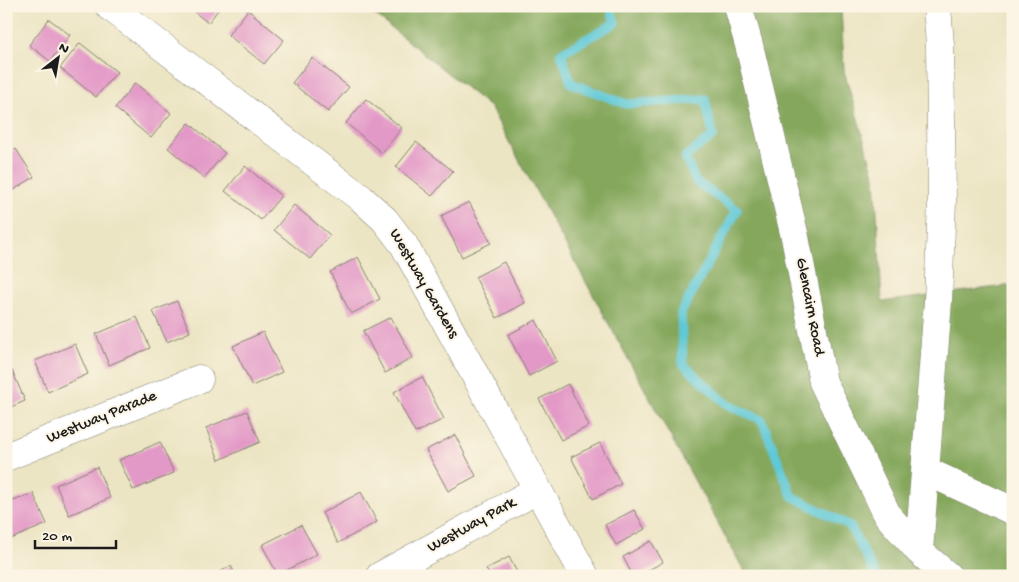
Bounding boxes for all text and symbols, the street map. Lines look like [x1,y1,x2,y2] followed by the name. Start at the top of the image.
[32,32,82,82] north arrow
[55,39,72,59] text: N
[384,226,463,343] street label: Westway Gardens
[790,256,828,359] street label: Glencairn Road
[44,387,161,449] street label: Westway Parade
[425,493,521,558] street label: Westway Park
[35,517,116,549] scale bar
[42,528,72,546] text: 20 m

